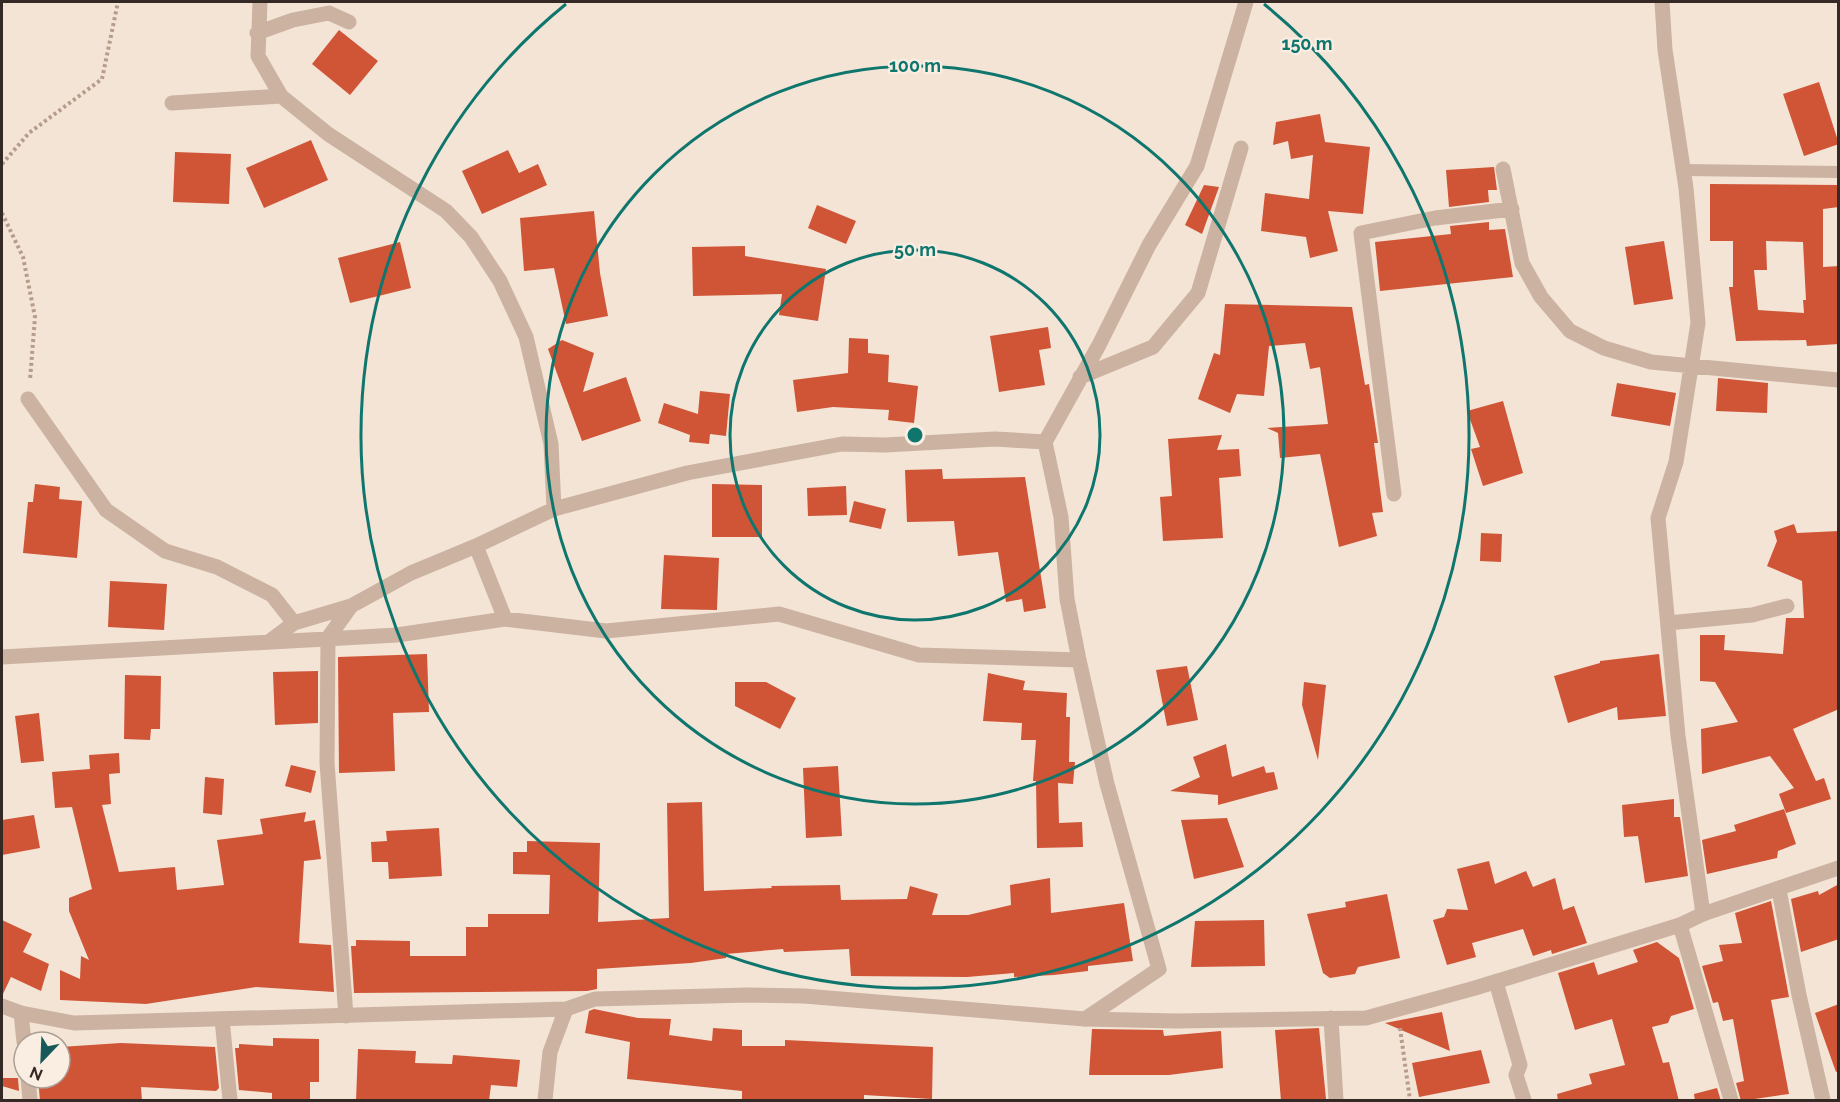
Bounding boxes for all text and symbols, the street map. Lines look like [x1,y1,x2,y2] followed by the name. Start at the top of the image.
[1282,33,1333,54] text: 150 m
[889,55,941,76] text: 100 m
[894,239,936,260] text: 50 m
[905,425,925,445] centre of rings
[12,1030,72,1090] north arrow
[27,1062,46,1084] text: N

